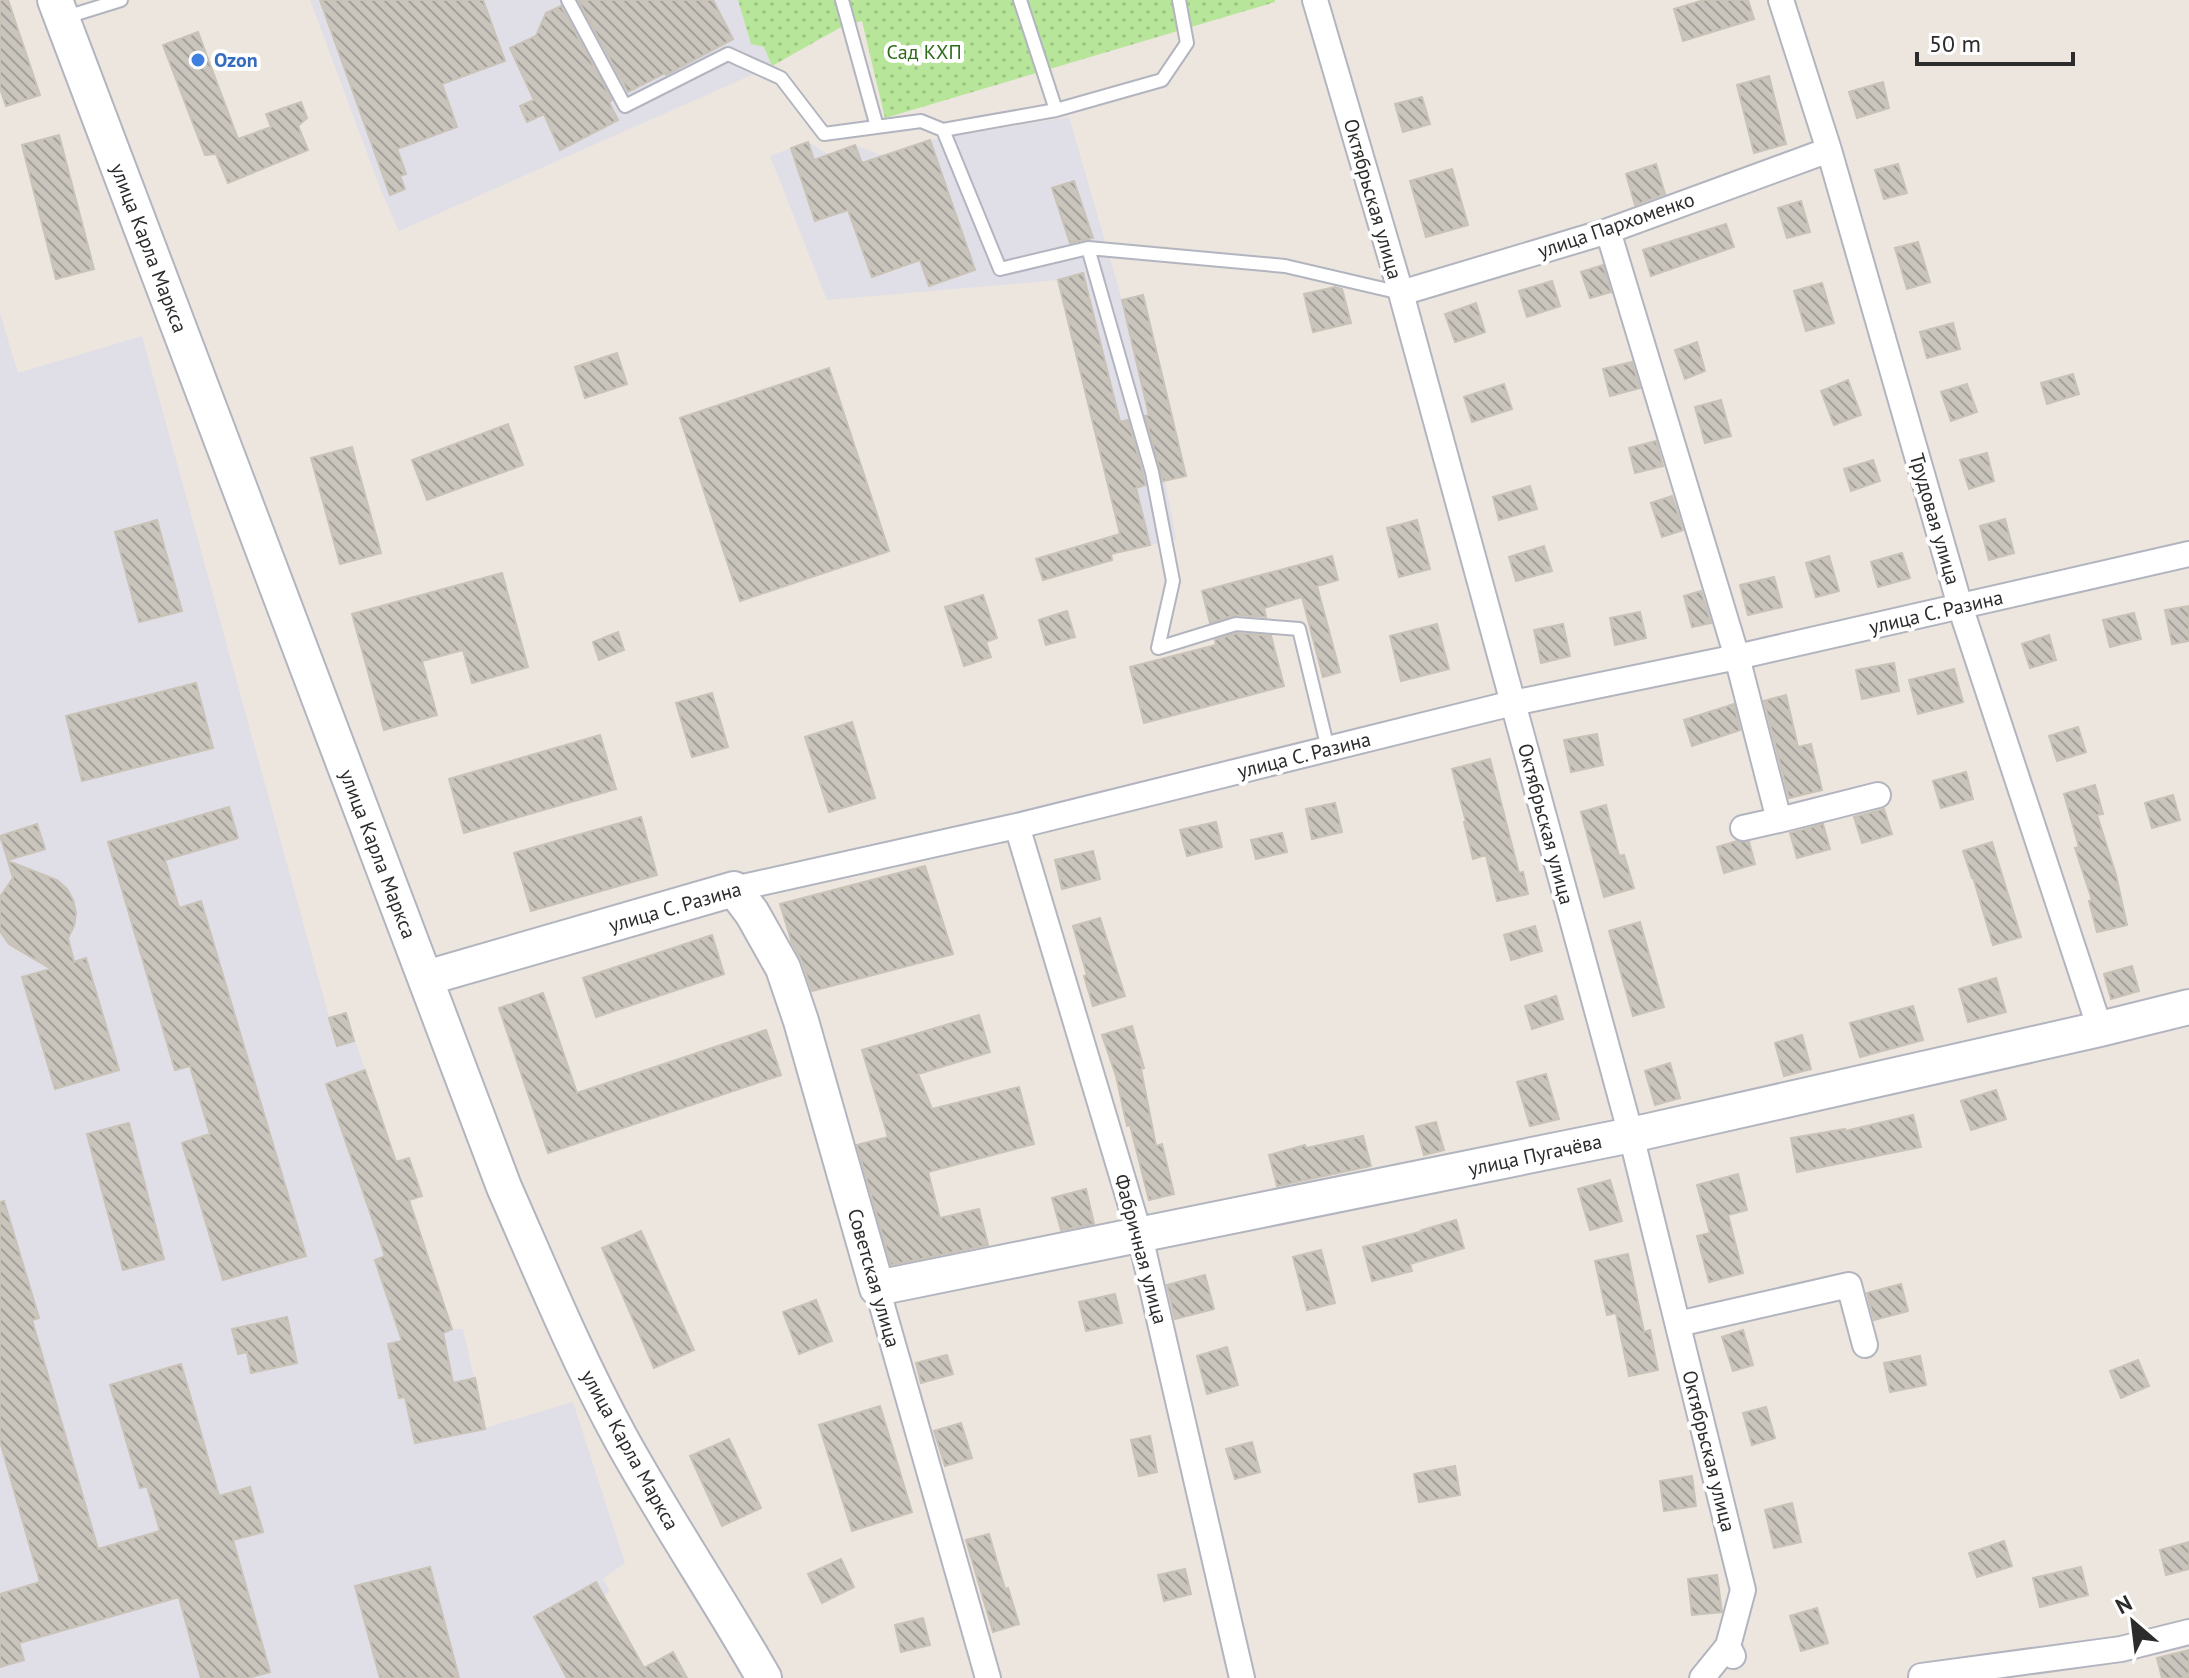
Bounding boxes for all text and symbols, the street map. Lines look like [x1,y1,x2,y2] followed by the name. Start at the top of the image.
[1917,16,2073,66] scale bar
[1929,28,1981,59] text: 50 m
[886,39,962,65] park label: Сад КХП
[214,47,258,73] place label: Ozon
[189,51,207,69] marker: Ozon
[1338,116,1408,282] street label: Октябрьская улица
[105,160,193,336] street label: улица Карла Маркса
[1534,186,1698,264] street label: улица Пархоменко
[1904,450,1966,588] street label: Трудовая улица
[1867,584,2005,640] street label: улица С. Разина
[1235,726,1373,784] street label: улица С. Разина
[1512,741,1580,907] street label: Октябрьская улица
[334,766,422,942] street label: улица Карла Маркса
[606,876,744,938] street label: улица С. Разина
[1466,1128,1604,1182] street label: улица Пугачёва
[1108,1171,1174,1327] street label: Фабричная улица
[842,1205,906,1351] street label: Советская улица
[575,1365,685,1535] street label: улица Карла Маркса
[1676,1368,1742,1534] street label: Октябрьская улица
[2093,1582,2173,1662] north arrow
[2111,1589,2137,1620] text: N

